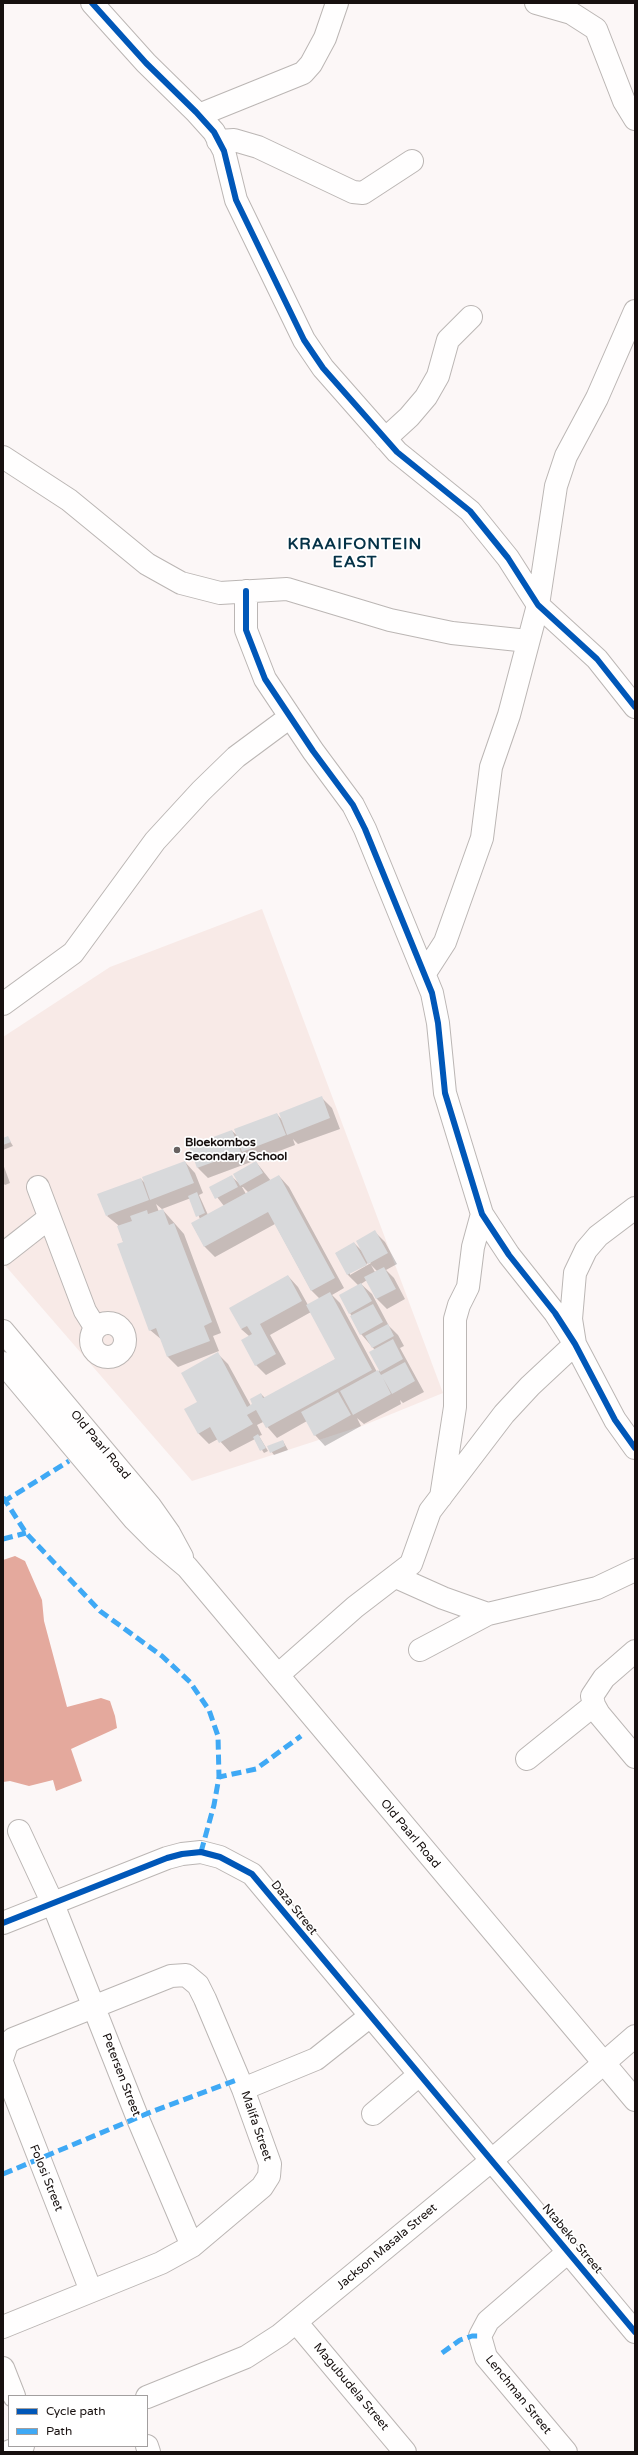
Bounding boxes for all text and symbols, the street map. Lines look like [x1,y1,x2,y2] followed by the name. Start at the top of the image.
[288,535,422,573] district label: KRAAIFONTEIN EAST
[185,1136,287,1164] place label: Bloekombos Secondary School
[172,1145,182,1155] marker: Bloekombos Secondary School
[67,1408,133,1482] street label: Old Paarl Road
[377,1797,443,1871] street label: Old Paarl Road
[268,1878,320,1938] street label: Daza Street
[99,2031,143,2119] street label: Petersen Street
[237,2089,275,2163] street label: Malifa Street
[26,2143,66,2213] street label: Folosi Street
[334,2201,440,2293] street label: Jackson Masala Street
[539,2201,605,2277] street label: Ntabeko Street
[310,2340,392,2434] street label: Magubudela Street
[482,2353,554,2437] street label: Lenchman Street
[8,2395,148,2447] legend
[46,2404,105,2418] text: Cycle path
[46,2424,72,2438] text: Path

